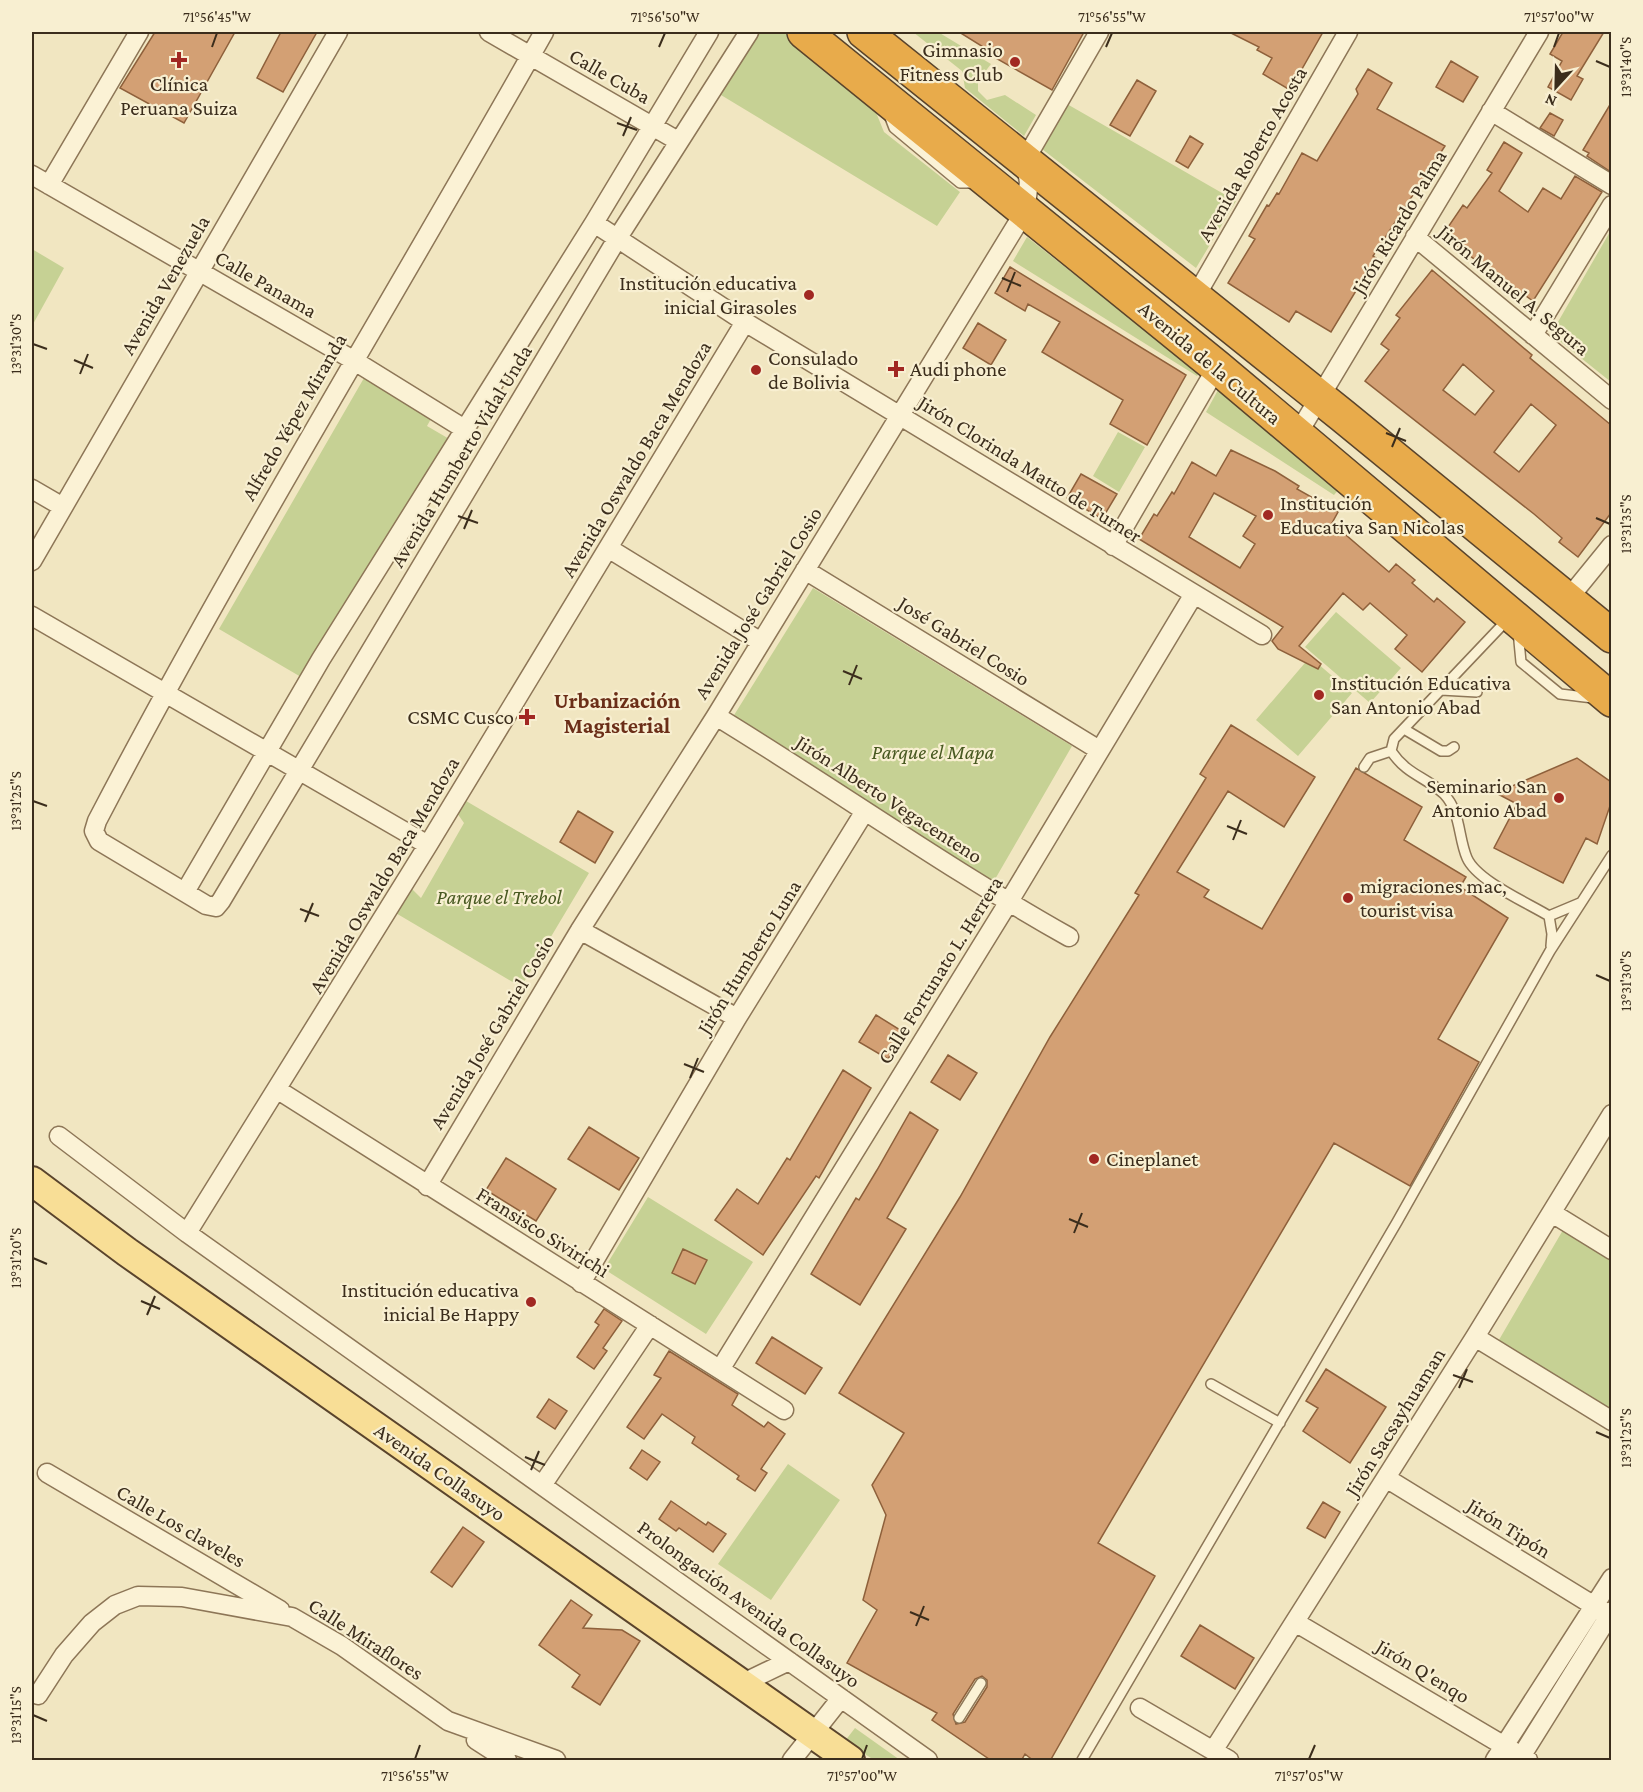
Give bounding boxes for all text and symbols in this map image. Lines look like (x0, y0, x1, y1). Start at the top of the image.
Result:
text: 71°56'45"W (183, 9, 251, 25)
text: 71°56'50"W (630, 9, 700, 25)
text: 71°56'55"W (1078, 9, 1146, 25)
text: 71°57'00"W (1524, 9, 1594, 25)
text: 13°31'40"S (1618, 37, 1634, 97)
place label: Gimnasio Fitness Club (900, 38, 1003, 86)
street label: Calle Cuba (565, 43, 655, 109)
marker: Clínica Peruana Suiza (170, 51, 188, 69)
marker: Gimnasio Fitness Club (1008, 55, 1022, 69)
north arrow (1526, 57, 1586, 117)
street label: Avenida Roberto Acosta (1192, 62, 1312, 246)
place label: Clínica Peruana Suiza (120, 72, 238, 120)
text: N (1542, 90, 1559, 110)
street label: Jirón Ricardo Palma (1345, 145, 1452, 300)
street label: Avenida Venezuela (115, 211, 215, 359)
street label: Jirón Manuel A. Segura (1432, 218, 1595, 361)
street label: Calle Panama (211, 245, 321, 323)
place label: Institución educativa inicial Girasoles (619, 271, 797, 319)
marker: Institución educativa inicial Girasoles (802, 288, 816, 302)
street label: Avenida de la Cultura (1134, 296, 1286, 430)
text: 13°31'30"S (8, 314, 24, 374)
street label: Alfredo Yépez Miranda (236, 329, 352, 505)
street label: Avenida Oswaldo Baca Mendoza (556, 336, 716, 582)
street label: Avenida Humberto Vidal Unda (385, 340, 537, 572)
place label: Consulado de Bolivia (768, 346, 858, 394)
place label: Audi phone (910, 357, 1007, 381)
marker: Audi phone (887, 360, 905, 378)
marker: Consulado de Bolivia (749, 363, 763, 377)
street label: Jirón Clorinda Matto de Turner (912, 389, 1147, 548)
place label: Institución Educativa San Nicolas (1280, 491, 1464, 539)
text: 13°31'35"S (1618, 494, 1634, 554)
street label: Avenida José Gabriel Cosio (689, 502, 827, 704)
marker: Institución Educativa San Nicolas (1261, 508, 1275, 522)
street label: José Gabriel Cosio (892, 590, 1034, 691)
place label: Institución Educativa San Antonio Abad (1331, 671, 1511, 719)
district label: Urbanización Magisterial (554, 688, 681, 738)
marker: Institución Educativa San Antonio Abad (1312, 688, 1326, 702)
place label: CSMC Cusco (407, 705, 514, 729)
marker: CSMC Cusco (518, 708, 536, 726)
street label: Jirón Alberto Vegacenteno (790, 729, 987, 868)
park label: Parque el Mapa (872, 740, 995, 764)
street label: Avenida Oswaldo Baca Mendoza (304, 752, 464, 998)
text: 13°31'25"S (8, 771, 24, 831)
place label: Seminario San Antonio Abad (1426, 774, 1547, 822)
marker: Seminario San Antonio Abad (1552, 791, 1566, 805)
street label: Calle Fortunato L. Herrera (872, 871, 1008, 1068)
place label: migraciones mac, tourist visa (1360, 874, 1507, 922)
street label: Jirón Humberto Luna (691, 875, 806, 1040)
park label: Parque el Trebol (436, 885, 563, 909)
marker: migraciones mac, tourist visa (1341, 891, 1355, 905)
street label: Avenida José Gabriel Cosio (425, 931, 559, 1133)
text: 13°31'30"S (1618, 951, 1634, 1011)
place label: Cineplanet (1106, 1147, 1199, 1171)
marker: Cineplanet (1087, 1152, 1101, 1166)
street label: Fransisco Sivirichi (472, 1182, 614, 1283)
text: 13°31'20"S (8, 1228, 24, 1288)
place label: Institución educativa inicial Be Happy (341, 1278, 519, 1326)
marker: Institución educativa inicial Be Happy (524, 1295, 538, 1309)
street label: Jirón Sacsayhuaman (1339, 1343, 1450, 1502)
text: 13°31'25"S (1618, 1408, 1634, 1468)
street label: Avenida Collasuyo (370, 1418, 510, 1526)
street label: Calle Los claveles (112, 1479, 250, 1573)
street label: Jirón Tipón (1461, 1492, 1555, 1563)
street label: Prolongación Avenida Collasuyo (633, 1515, 865, 1693)
street label: Calle Miraflores (304, 1593, 428, 1685)
street label: Jirón Q'enqo (1370, 1633, 1474, 1708)
text: 13°31'15"S (8, 1686, 24, 1744)
text: 71°56'55"W (381, 1768, 449, 1784)
text: 71°57'00"W (827, 1768, 897, 1784)
text: 71°57'05"W (1275, 1768, 1344, 1784)

